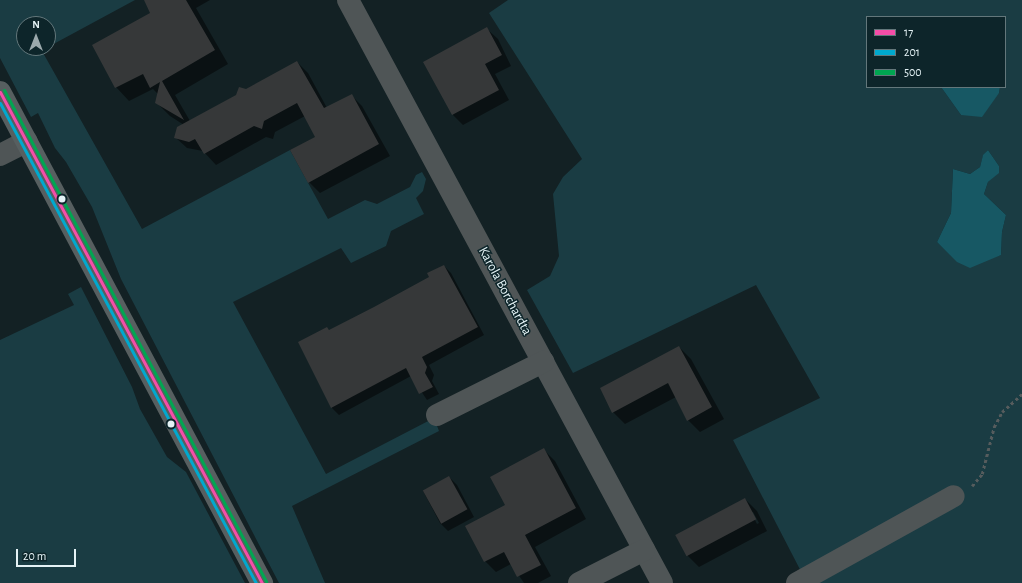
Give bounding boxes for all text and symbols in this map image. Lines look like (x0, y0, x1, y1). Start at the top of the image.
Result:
north arrow (16, 16, 56, 56)
legend (866, 16, 1006, 88)
text: N (32, 19, 40, 30)
text: 17 (904, 26, 913, 38)
text: 201 (904, 46, 920, 58)
text: 500 (904, 66, 922, 78)
unlabelled marker (57, 194, 67, 204)
street label: Karola Borchardta (475, 244, 535, 338)
unlabelled marker (166, 419, 176, 429)
scale bar (18, 541, 78, 567)
text: 20 m (23, 550, 46, 562)

